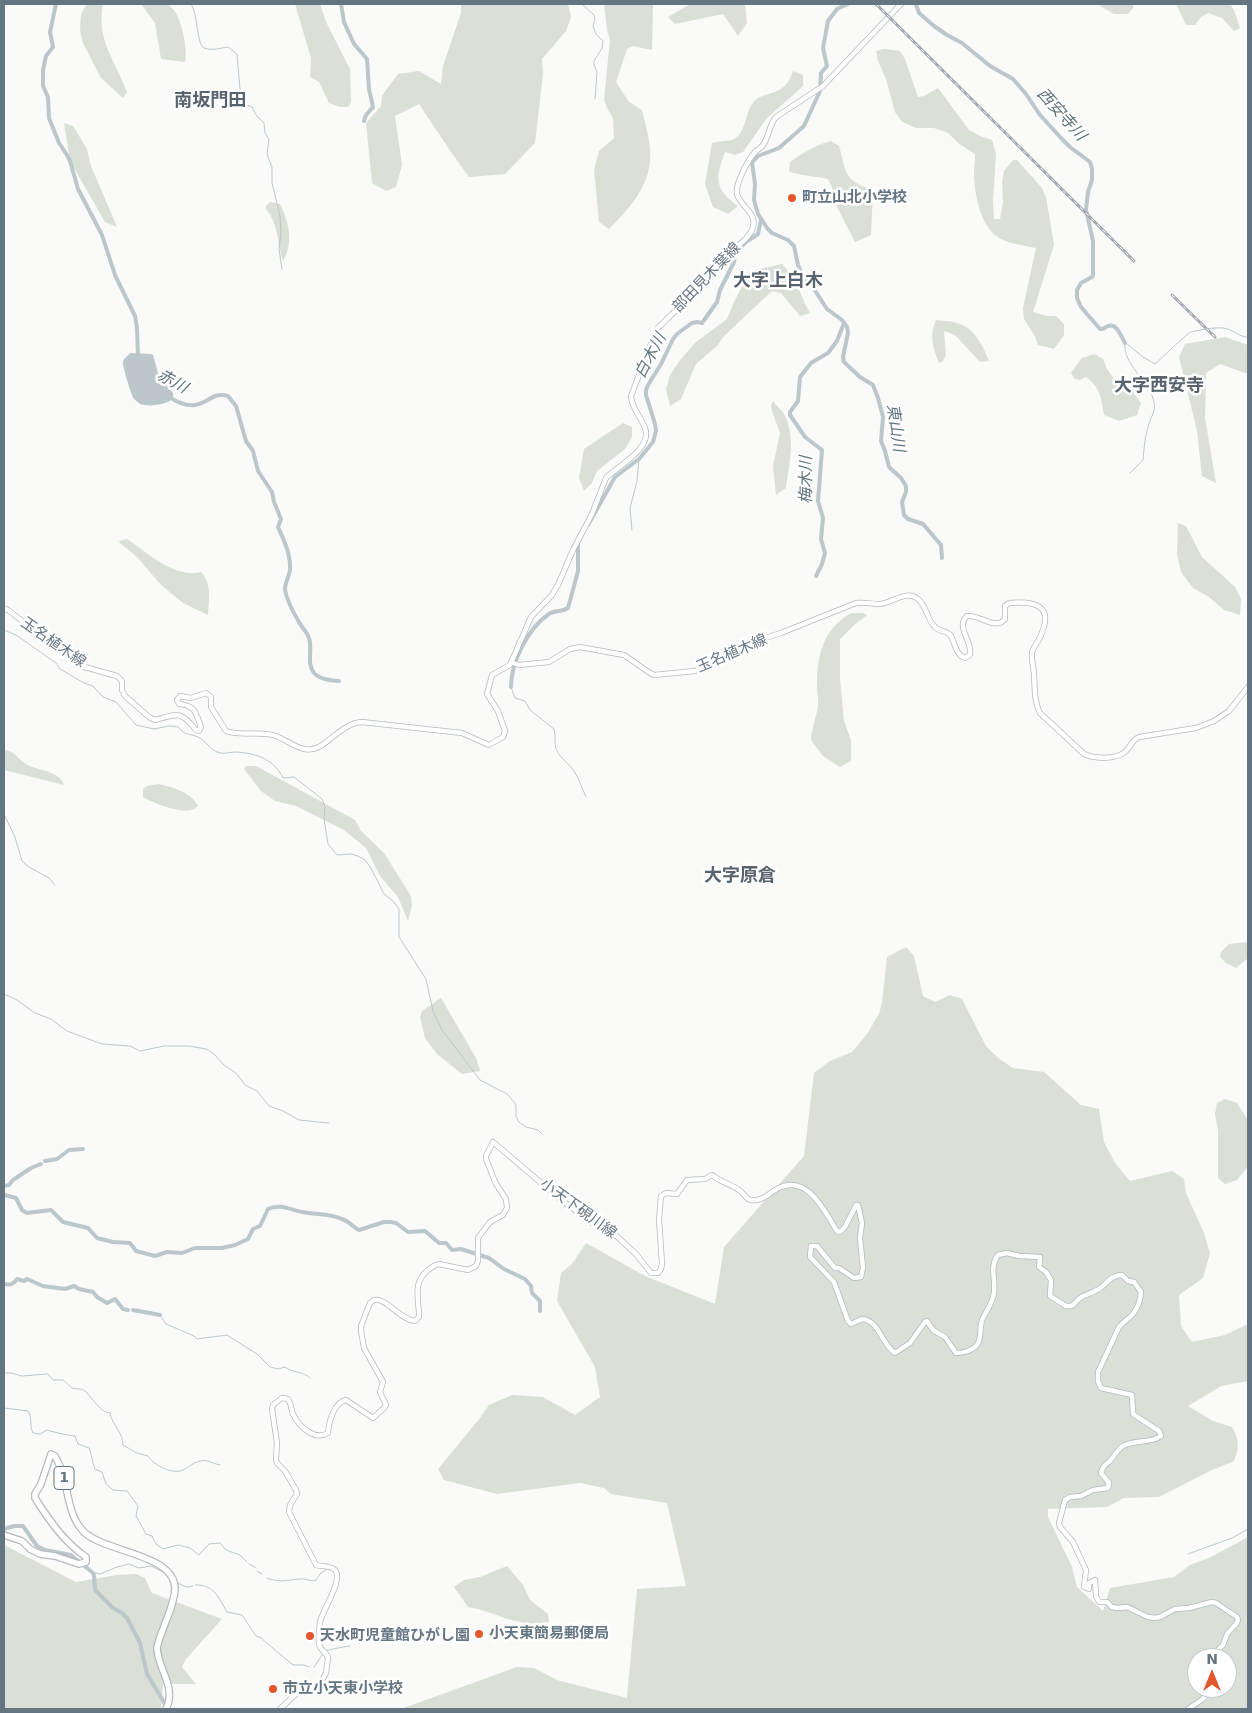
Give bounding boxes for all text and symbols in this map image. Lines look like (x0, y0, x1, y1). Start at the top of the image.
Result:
water label: 西安寺川 (1032, 85, 1090, 145)
district label: 南坂門田 (174, 90, 246, 112)
place label: 町立山北小学校 (802, 189, 907, 207)
marker: 町立山北小学校 (786, 192, 798, 204)
street label: 部田見木葉線 (669, 239, 745, 317)
district label: 大字上白木 (733, 270, 823, 292)
water label: 白木川 (631, 330, 671, 382)
water label: 赤川 (153, 366, 191, 398)
district label: 大字西安寺 (1114, 375, 1204, 397)
water label: 東山川 (882, 403, 908, 453)
water label: 梅木川 (797, 456, 817, 504)
street label: 玉名植木線 (17, 614, 89, 672)
street label: 玉名植木線 (694, 631, 770, 677)
district label: 大字原倉 (704, 865, 776, 887)
street label: 小天下硯川線 (536, 1175, 620, 1243)
road number: 1 (54, 1466, 74, 1490)
place label: 小天東簡易郵便局 (489, 1625, 609, 1643)
place label: 天水町児童館ひがし園 (320, 1627, 470, 1645)
marker: 小天東簡易郵便局 (473, 1628, 485, 1640)
marker: 天水町児童館ひがし園 (304, 1630, 316, 1642)
north arrow (1187, 1648, 1237, 1698)
text: N (1206, 1651, 1218, 1667)
place label: 市立小天東小学校 (283, 1680, 403, 1698)
marker: 市立小天東小学校 (267, 1683, 279, 1695)

